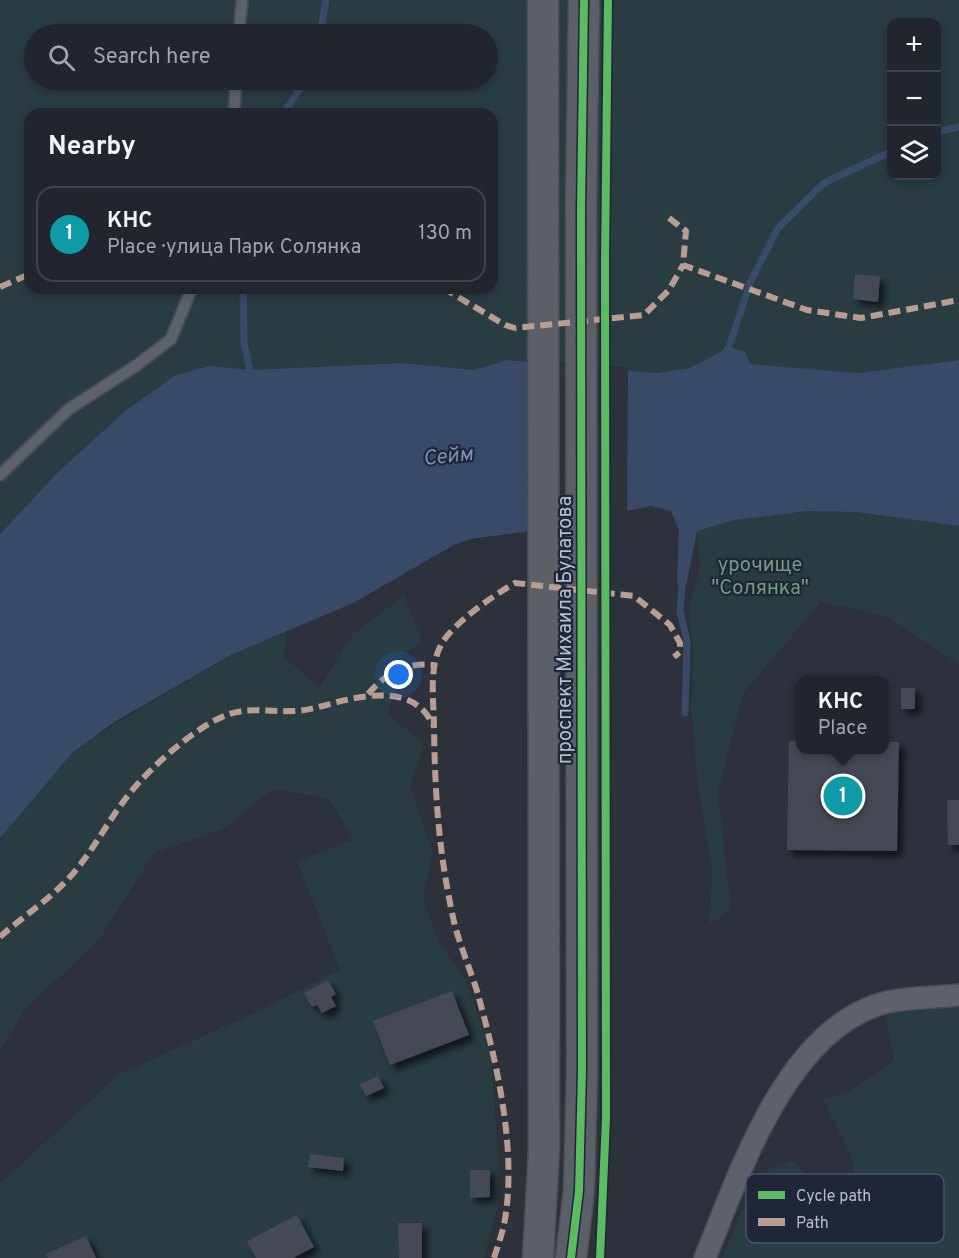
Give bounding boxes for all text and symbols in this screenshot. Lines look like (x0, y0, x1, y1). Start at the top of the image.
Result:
map controls (887, 18, 941, 180)
button: + (887, 18, 941, 72)
search box (24, 24, 498, 90)
icon: search (45, 41, 78, 74)
text: Search here (93, 44, 211, 71)
button: − (887, 72, 941, 126)
button: layers (887, 126, 941, 180)
text: Nearby (48, 131, 136, 164)
text: КНС (107, 208, 152, 235)
text: 1 (66, 221, 74, 247)
text: 130 m (418, 221, 472, 247)
text: Place · улица Парк Солянка (107, 235, 361, 261)
water label: Сейм (422, 441, 475, 473)
street label: проспект Михаила Булатова (553, 496, 579, 764)
park label: урочище "Солянка" (711, 553, 809, 602)
your location (384, 660, 413, 689)
popup (796, 676, 889, 754)
text: КНС (818, 689, 863, 716)
text: Place (818, 716, 867, 742)
pin: 1 (824, 774, 862, 818)
legend (746, 1174, 944, 1243)
text: Cycle path (796, 1187, 871, 1207)
text: Path (796, 1214, 829, 1234)

